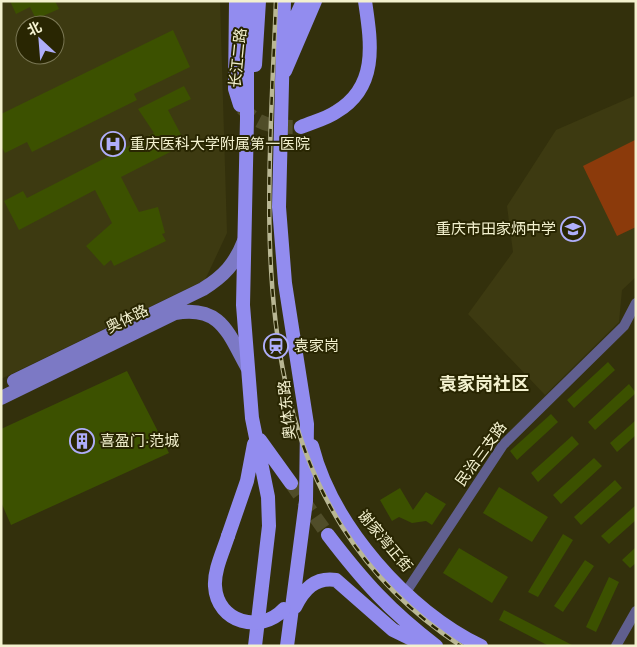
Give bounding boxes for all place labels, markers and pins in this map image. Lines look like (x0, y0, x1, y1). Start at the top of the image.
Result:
hospital icon: 重庆医科大学附属第一医院 (100, 131, 126, 157)
place label: 重庆医科大学附属第一医院 (130, 133, 310, 155)
school or university icon: 重庆市田家炳中学 (560, 216, 586, 242)
place label: 重庆市田家炳中学 (436, 218, 556, 240)
station icon: 袁家岗 (263, 333, 289, 359)
place label: 袁家岗 (294, 335, 339, 357)
building icon: 喜盈门·范城 (69, 428, 95, 454)
place label: 喜盈门·范城 (100, 430, 180, 452)

